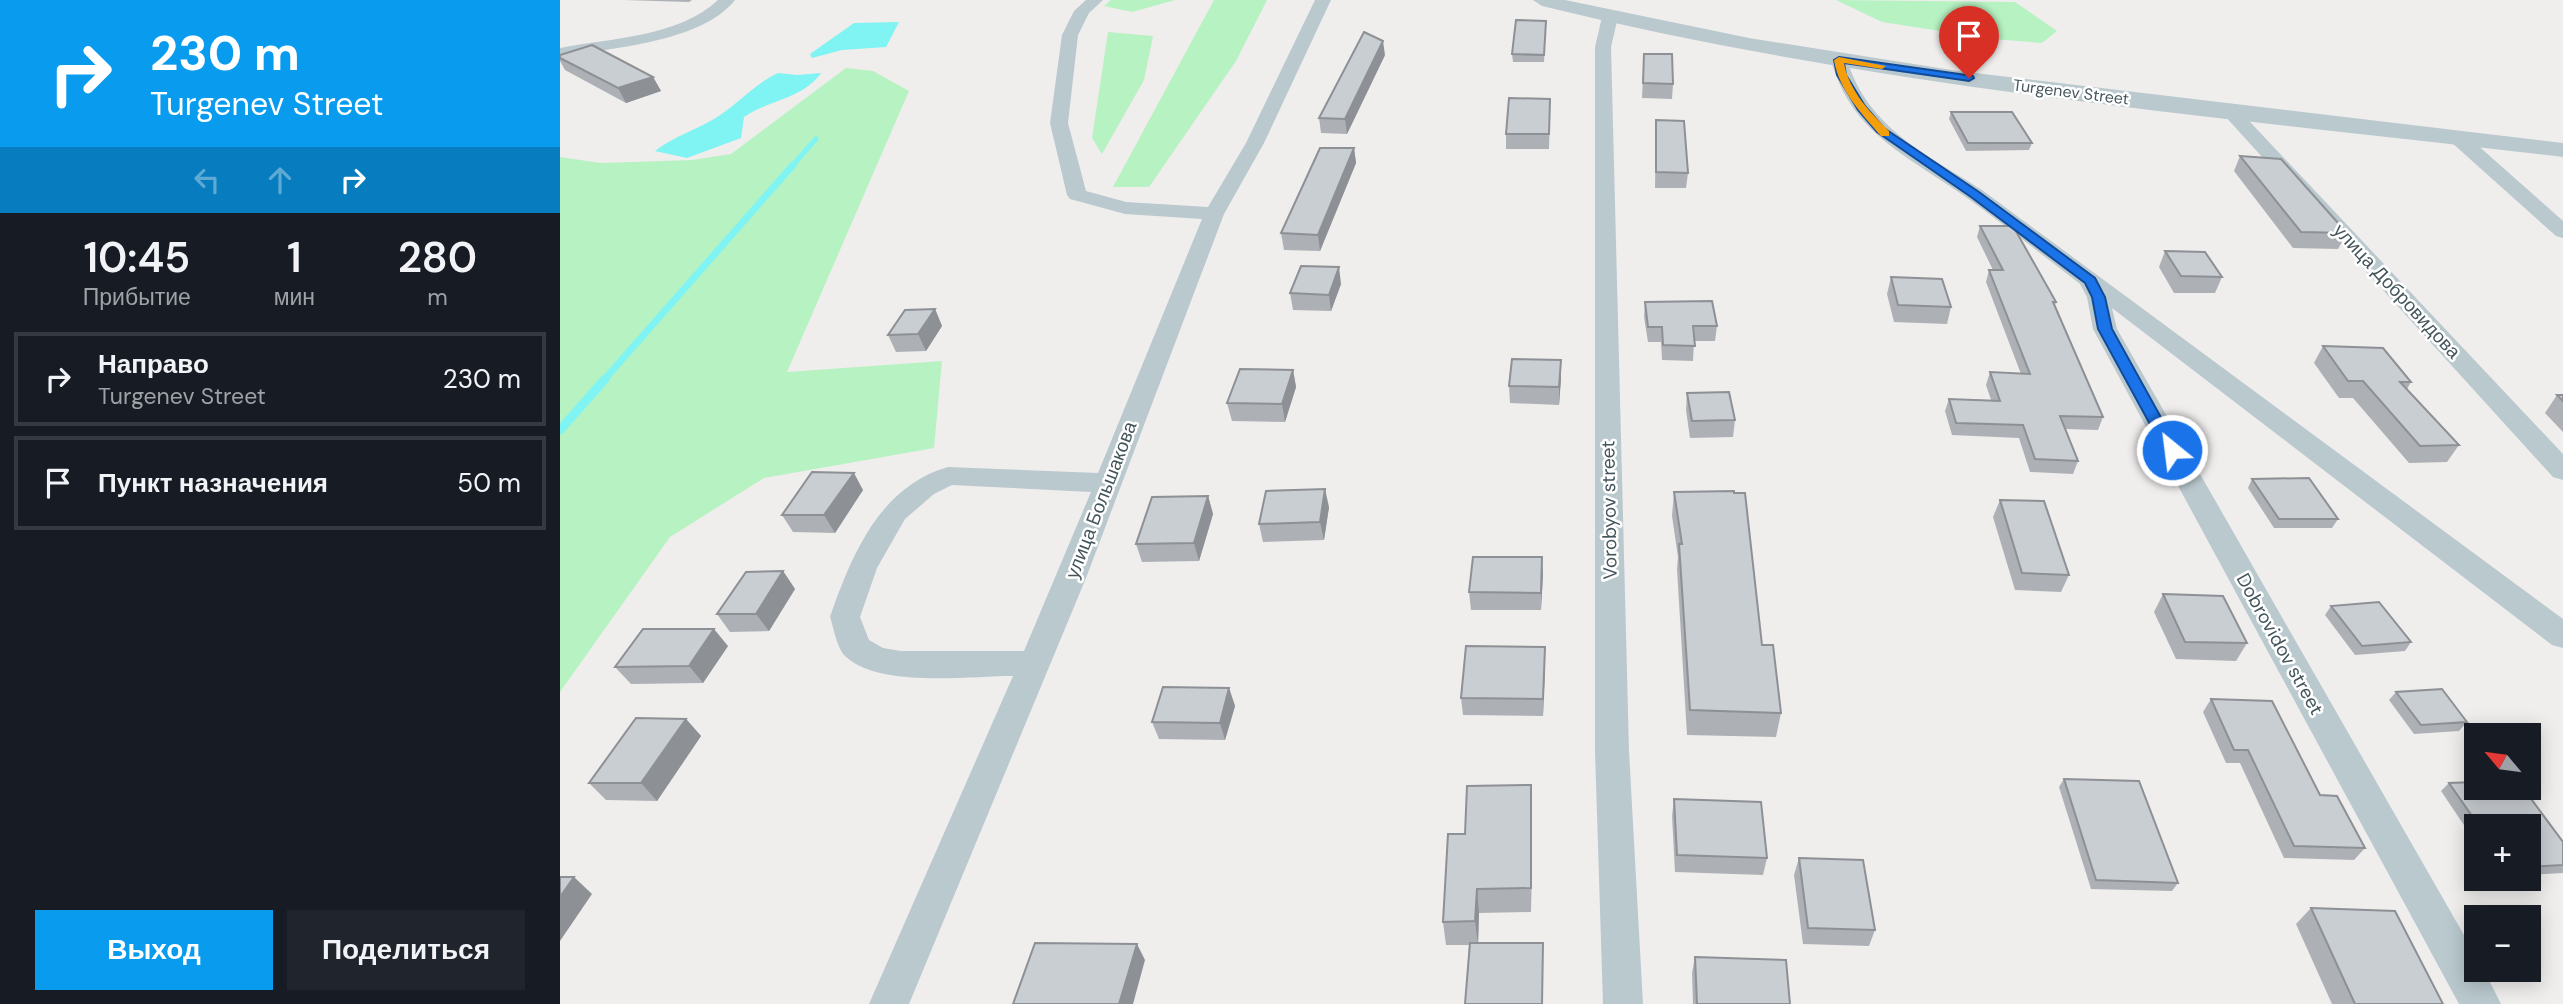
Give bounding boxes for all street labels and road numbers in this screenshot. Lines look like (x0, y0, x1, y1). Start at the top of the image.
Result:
street label: Turgenev Street (2012, 74, 2130, 110)
street label: улица Добровидова (2328, 218, 2466, 364)
street label: улица Большакова (1060, 418, 1143, 582)
street label: Vorobyov street (1595, 440, 1623, 580)
street label: Dobrovidov street (2231, 569, 2329, 719)

